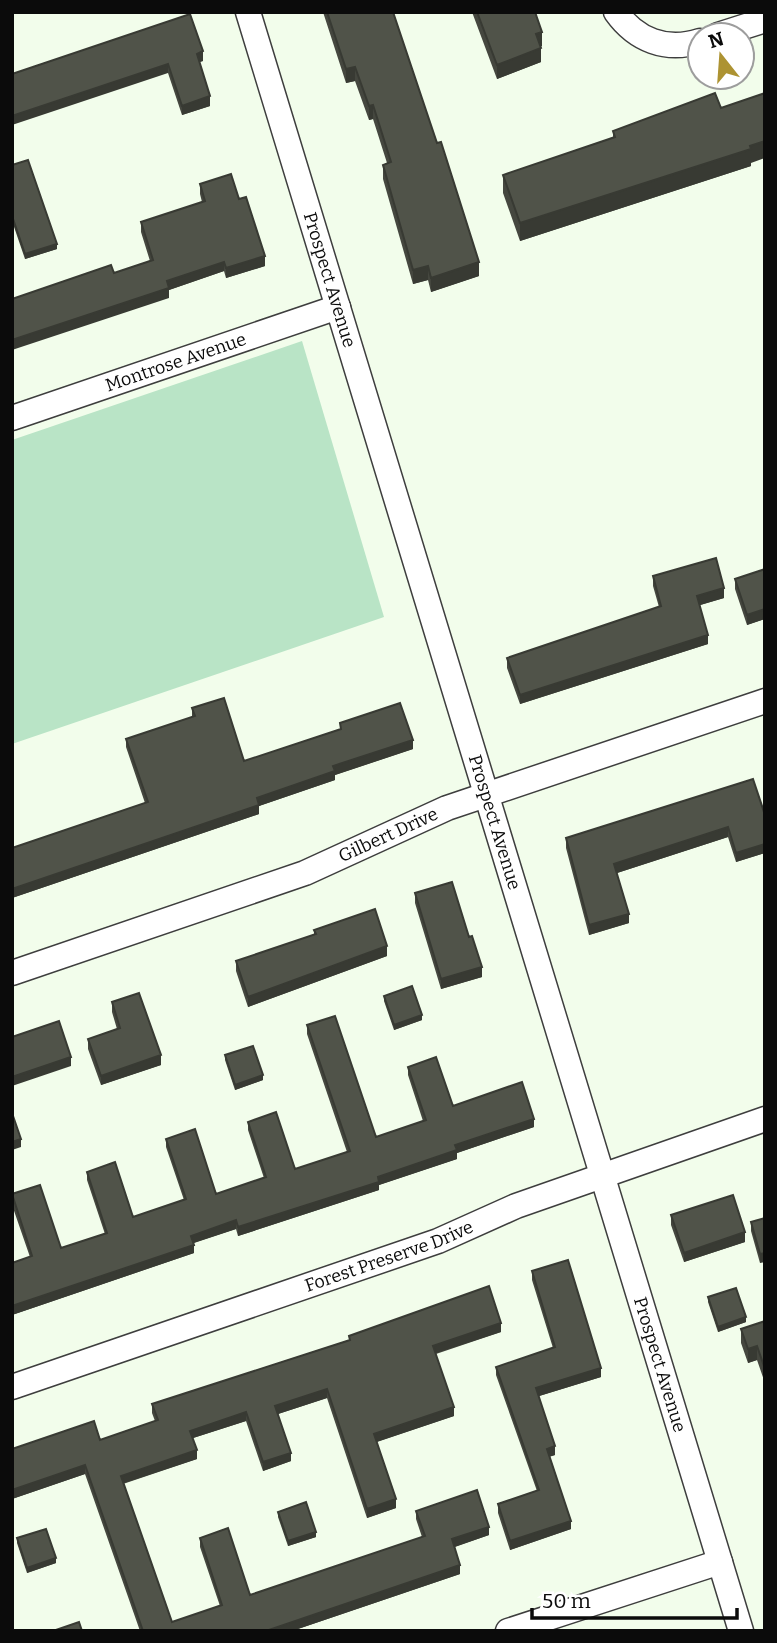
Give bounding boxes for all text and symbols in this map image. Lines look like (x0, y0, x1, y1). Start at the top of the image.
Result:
north arrow (686, 21, 756, 91)
text: N (706, 27, 727, 53)
street label: Prospect Avenue (299, 210, 361, 350)
street label: Montrose Avenue (102, 328, 249, 396)
street label: Prospect Avenue (464, 752, 526, 893)
street label: Gilbert Drive (335, 803, 441, 867)
street label: Forest Preserve Drive (302, 1216, 477, 1297)
street label: Prospect Avenue (629, 1294, 691, 1435)
scale bar (532, 1576, 737, 1620)
text: 50 m (542, 1588, 591, 1614)

